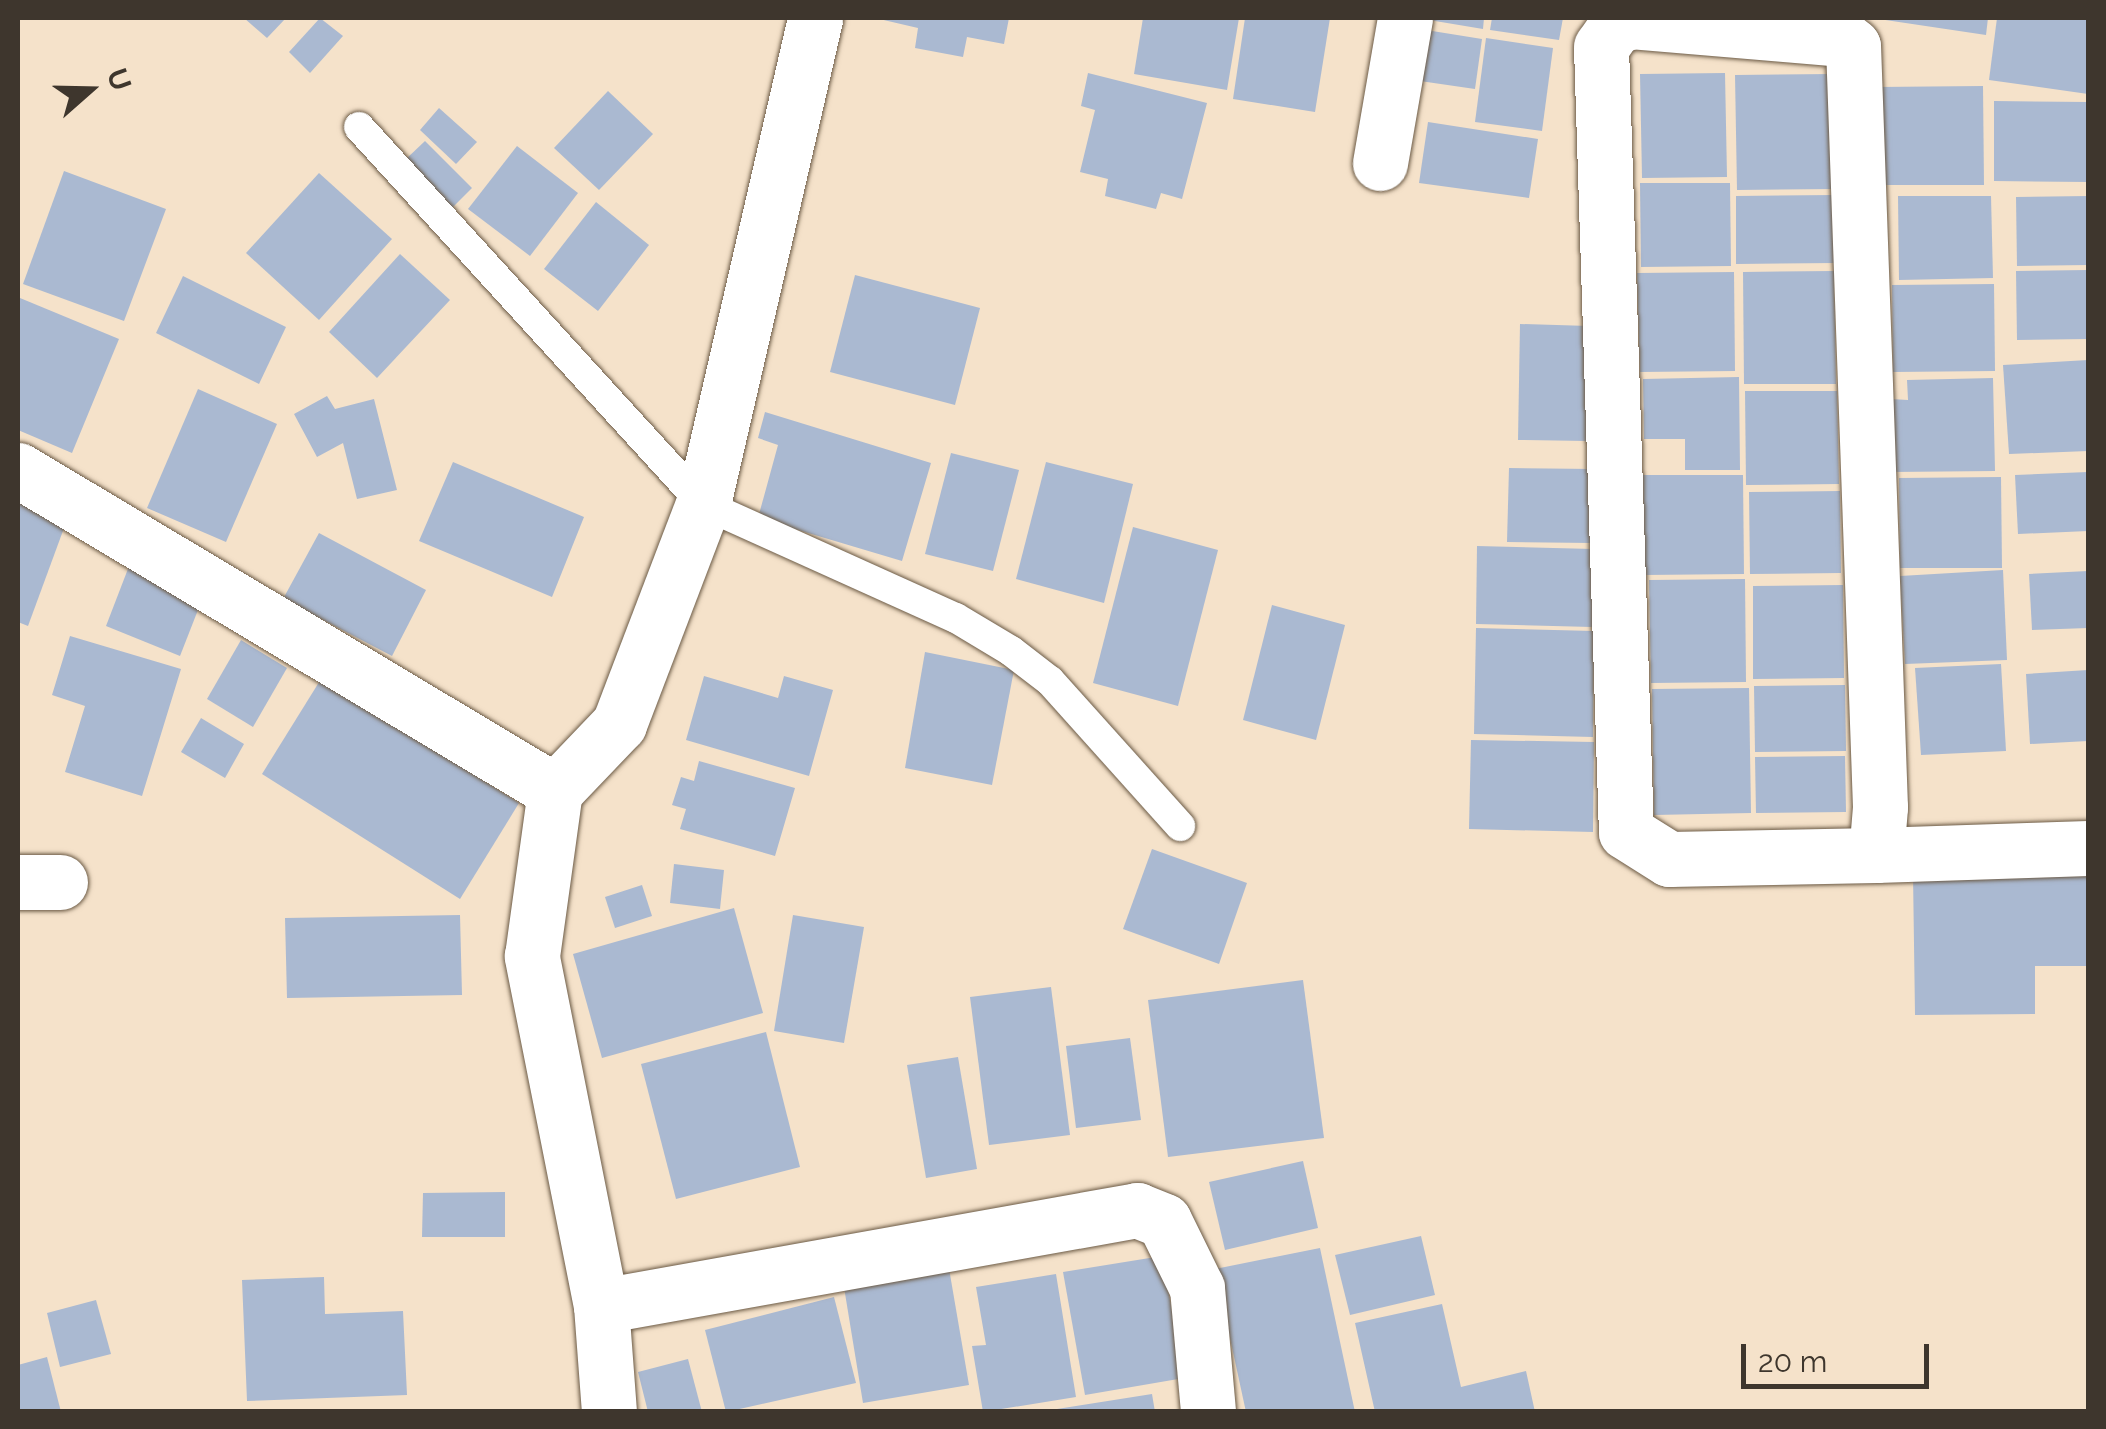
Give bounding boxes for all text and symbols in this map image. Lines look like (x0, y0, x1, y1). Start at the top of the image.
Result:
north arrow (40, 40, 140, 140)
text: U (100, 64, 138, 95)
scale bar (1746, 1324, 1934, 1386)
text: 20 m (1758, 1344, 1827, 1379)

